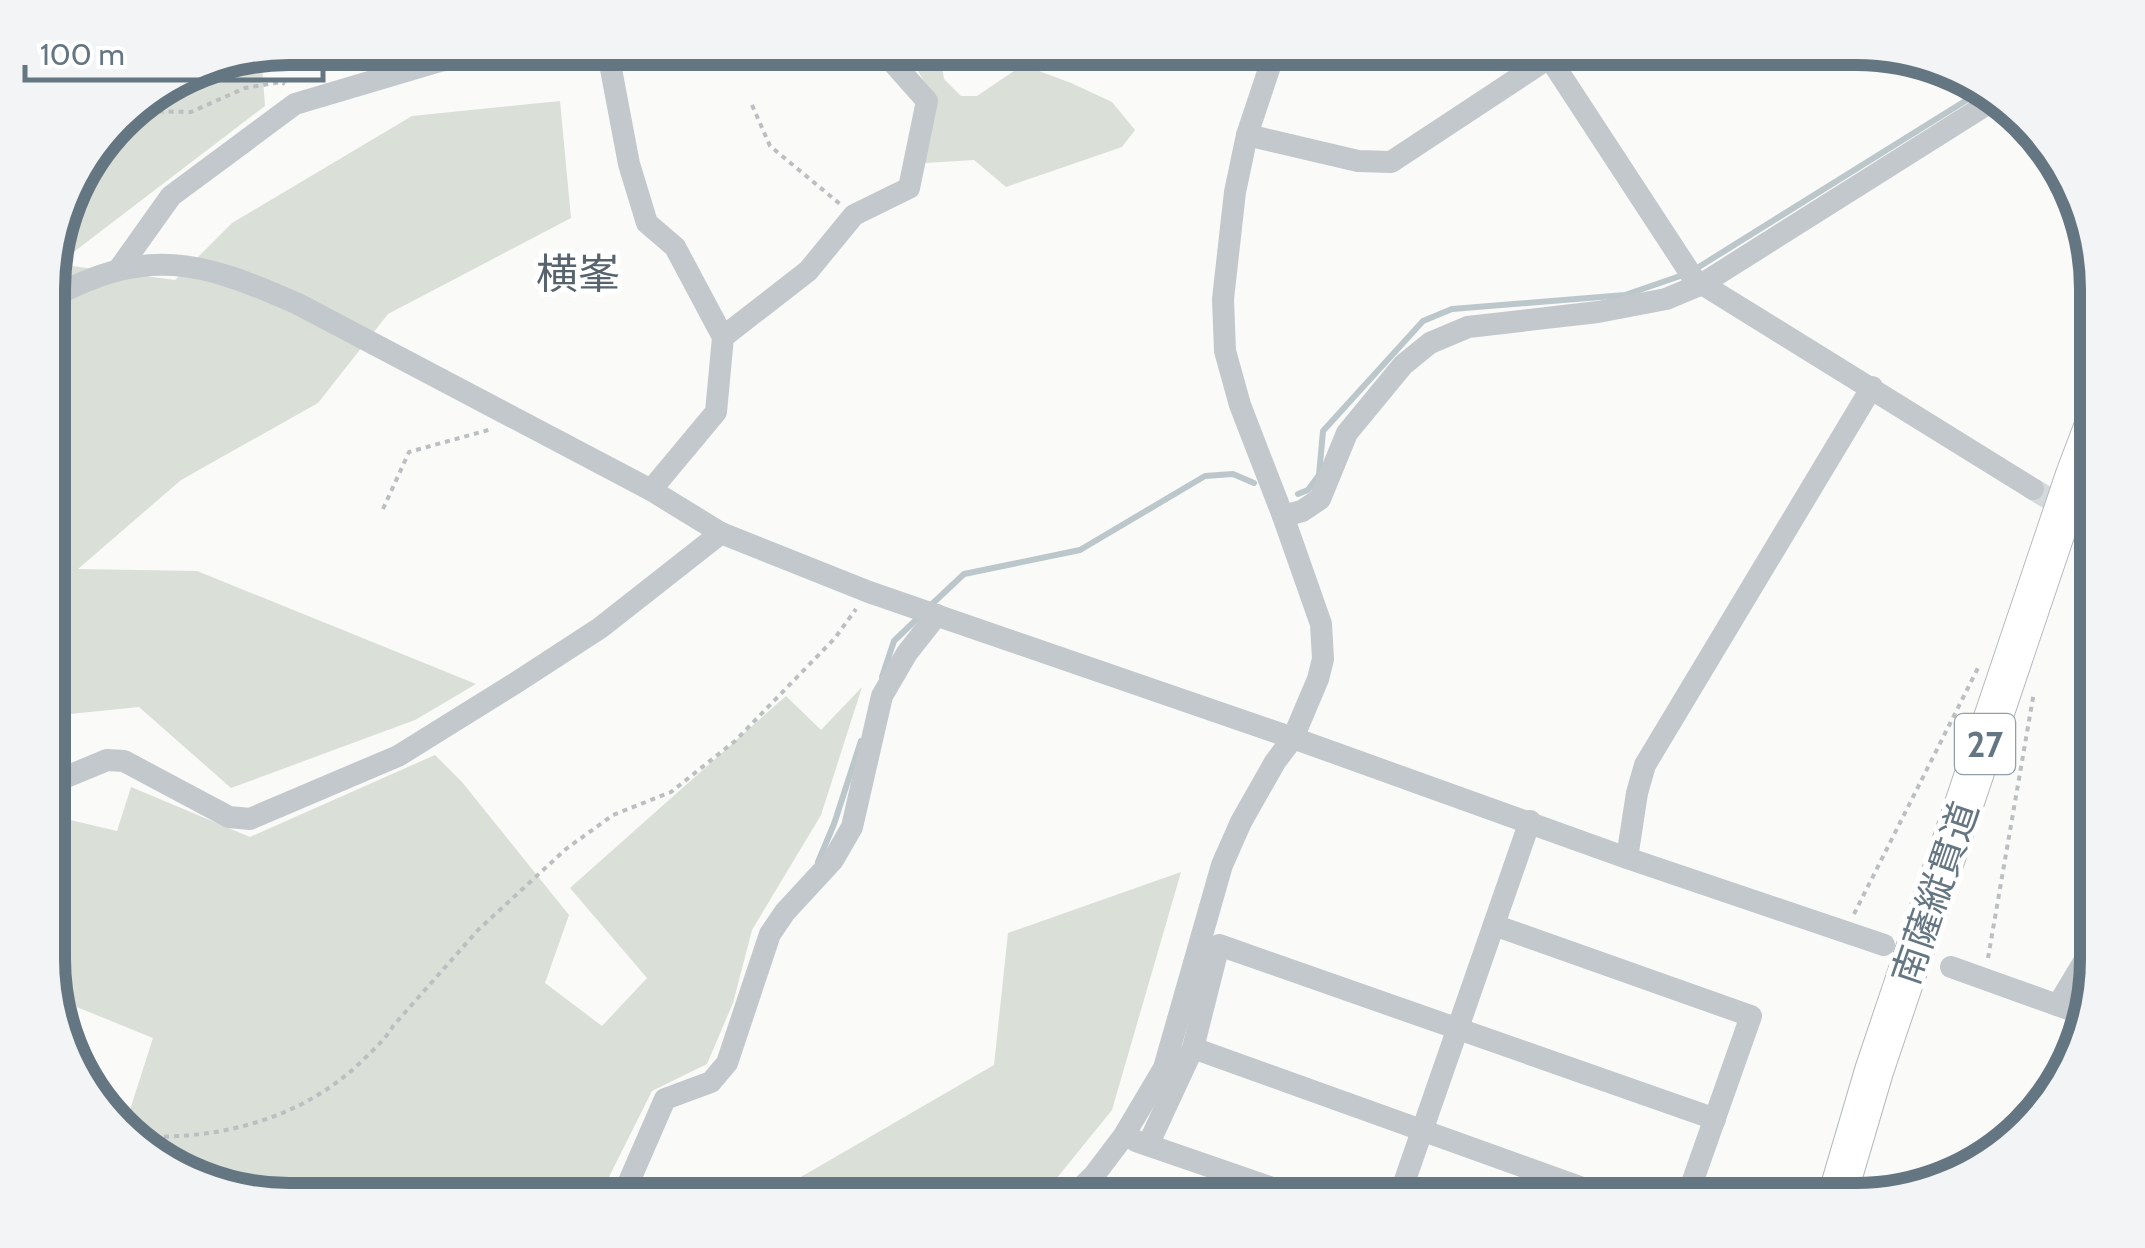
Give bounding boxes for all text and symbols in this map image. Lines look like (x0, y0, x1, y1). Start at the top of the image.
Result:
scale bar (25, 20, 322, 82)
text: 100 m (40, 36, 125, 73)
district label: 横峯 (536, 248, 620, 300)
road number: 27 (1955, 714, 2015, 774)
street label: 南薩縦貫道 (1882, 796, 1988, 990)

